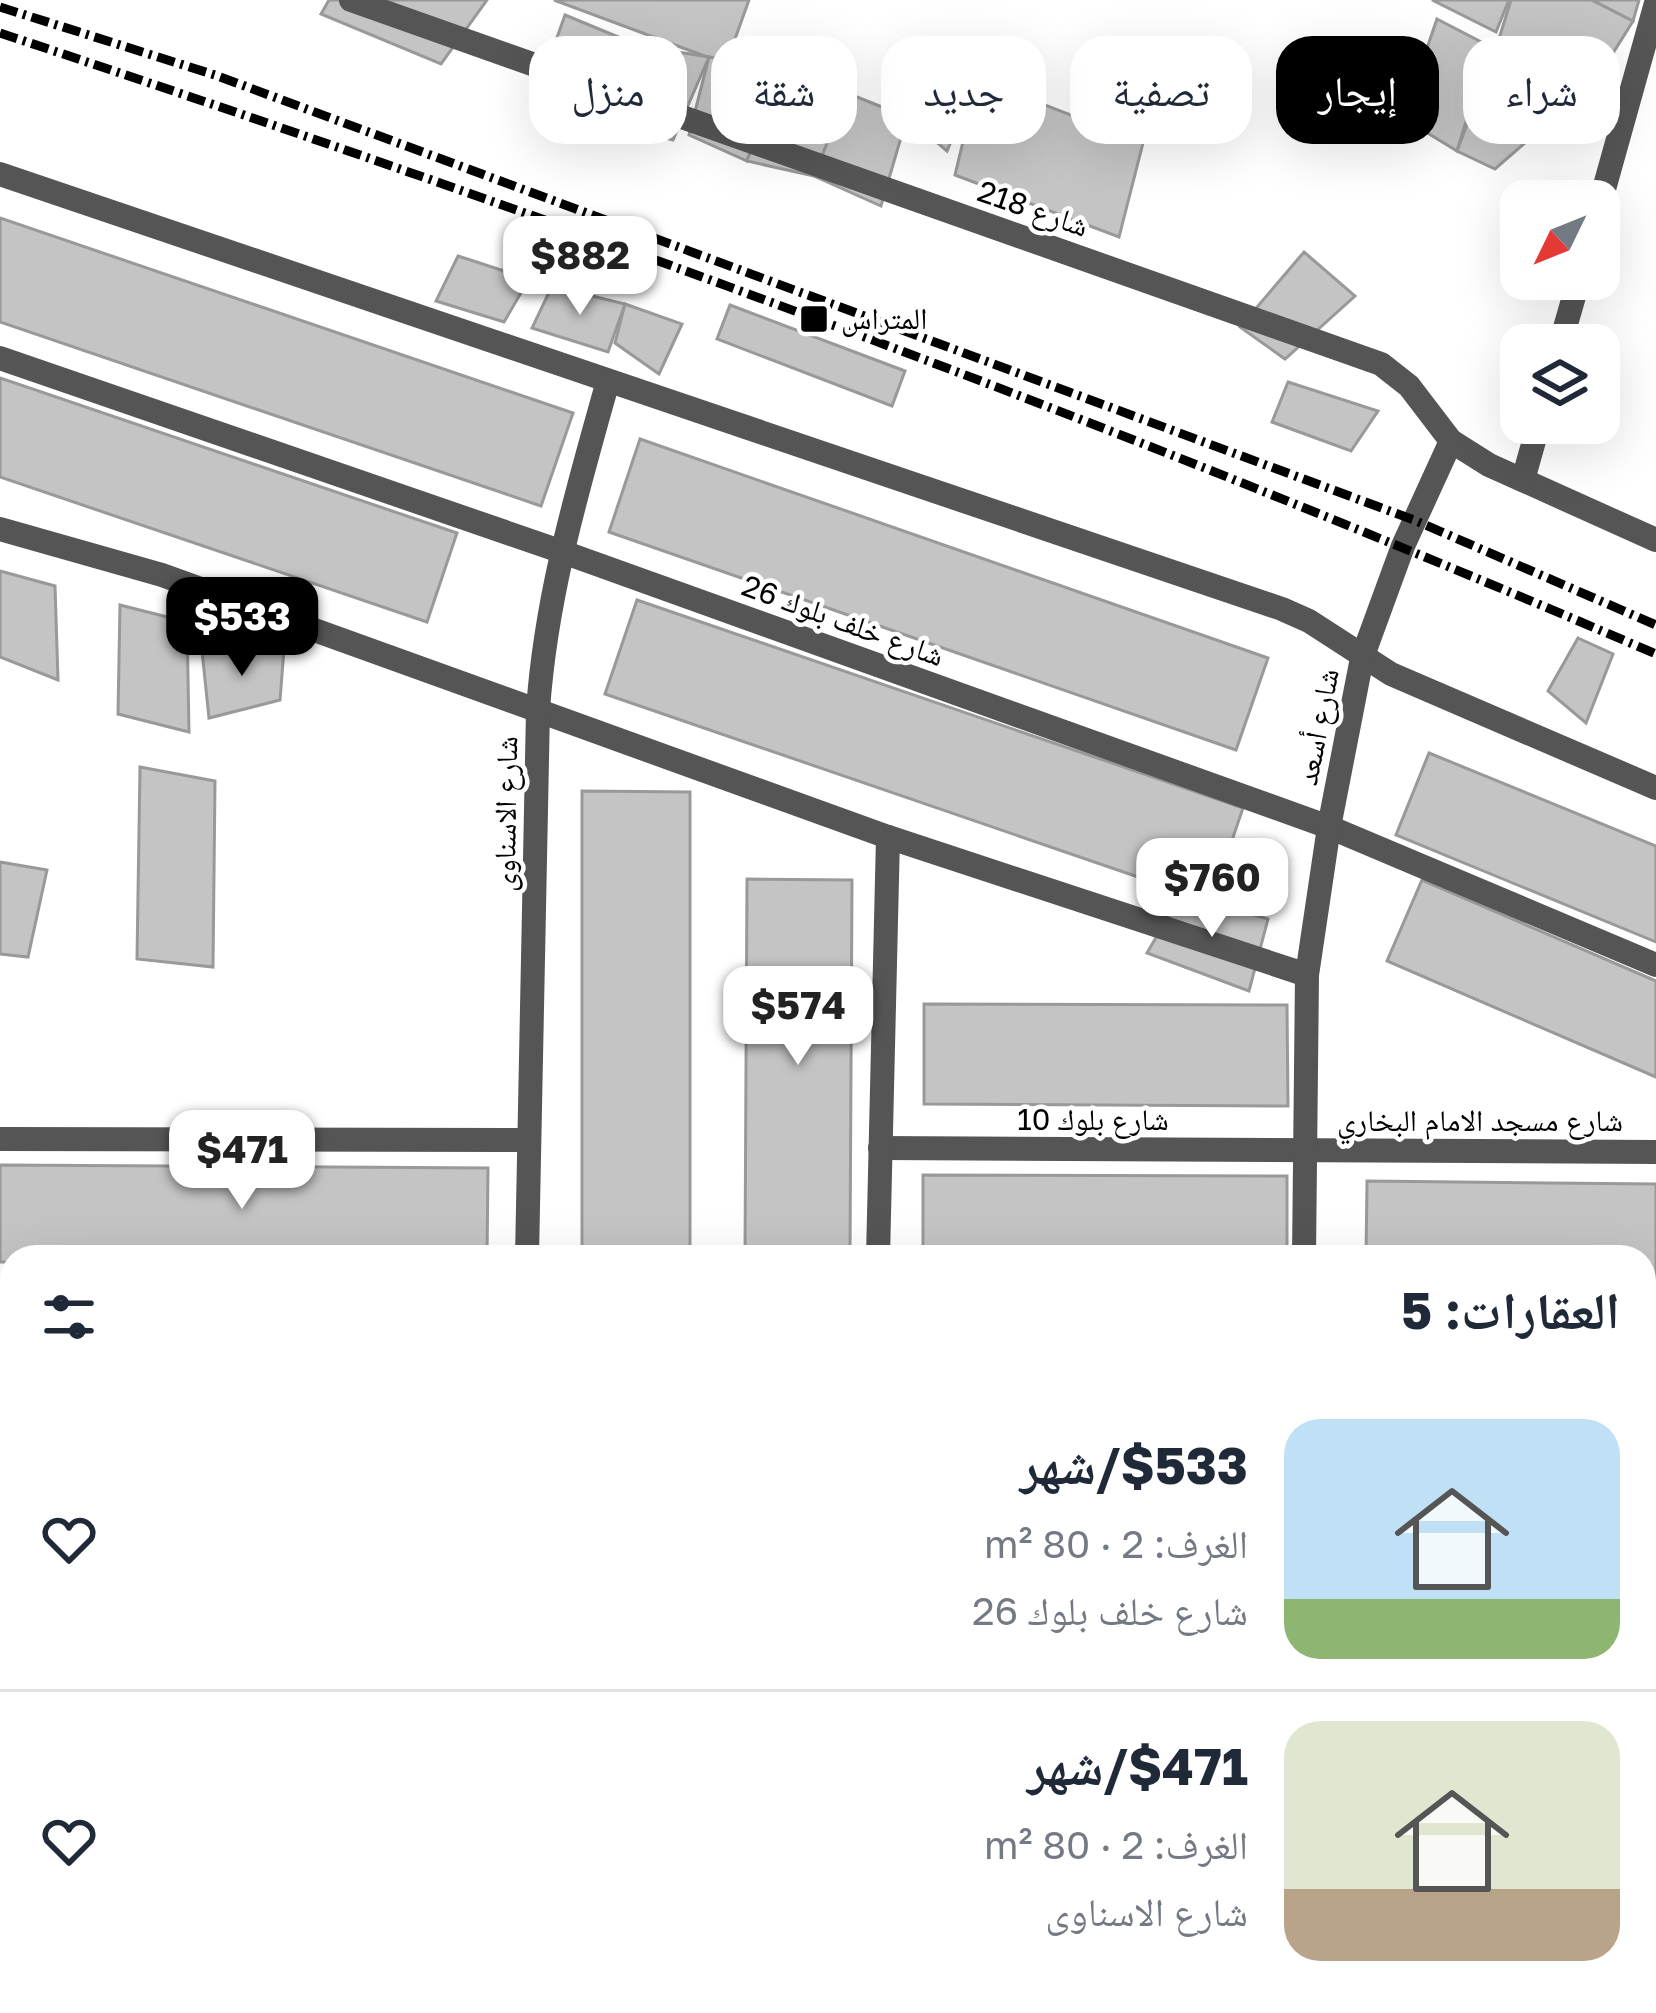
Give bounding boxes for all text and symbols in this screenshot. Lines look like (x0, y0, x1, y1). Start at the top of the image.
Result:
chip: منزل (529, 36, 687, 144)
chip: شقة (711, 36, 857, 144)
chip: جديد (881, 36, 1046, 144)
chip: تصفية (1070, 36, 1252, 144)
chip: إيجار (1276, 36, 1439, 144)
chip: شراء (1463, 36, 1620, 144)
street label: شارع 218 (973, 172, 1093, 246)
north arrow (1500, 180, 1620, 300)
map controls (1500, 180, 1620, 444)
pin: $882 (509, 216, 651, 318)
text: $882 (530, 231, 630, 278)
place label: المتراس (841, 300, 927, 337)
marker: المتراس (798, 303, 830, 335)
button: layers (1500, 324, 1620, 444)
street label: شارع خلف بلوك 26 (737, 567, 949, 675)
pin: $533 (171, 577, 313, 679)
text: $533 (193, 592, 291, 639)
street label: شارع أسعد (1288, 665, 1348, 789)
street label: شارع الاسناوى (486, 736, 526, 892)
pin: $760 (1141, 838, 1283, 940)
text: $760 (1163, 853, 1261, 900)
pin: $574 (727, 966, 869, 1068)
text: $574 (750, 981, 846, 1028)
street label: شارع بلوك 10 (1017, 1101, 1169, 1139)
street label: شارع مسجد الامام البخاري (1337, 1102, 1623, 1145)
pin: $471 (171, 1110, 313, 1212)
text: $471 (196, 1125, 288, 1172)
text: العقارات: 5 (1401, 1279, 1620, 1340)
icon: filters (36, 1284, 102, 1350)
text: $533/شهر (1020, 1434, 1248, 1495)
icon: home (1380, 1467, 1524, 1611)
icon: heart (36, 1506, 102, 1572)
text: الغرف: 2 · 80 m² (984, 1520, 1248, 1567)
text: شارع خلف بلوك 26 (972, 1587, 1248, 1634)
text: $471/شهر (1027, 1735, 1248, 1796)
icon: home (1380, 1769, 1524, 1913)
icon: heart (36, 1808, 102, 1874)
text: الغرف: 2 · 80 m² (984, 1821, 1248, 1868)
text: شارع الاسناوى (1045, 1888, 1248, 1935)

